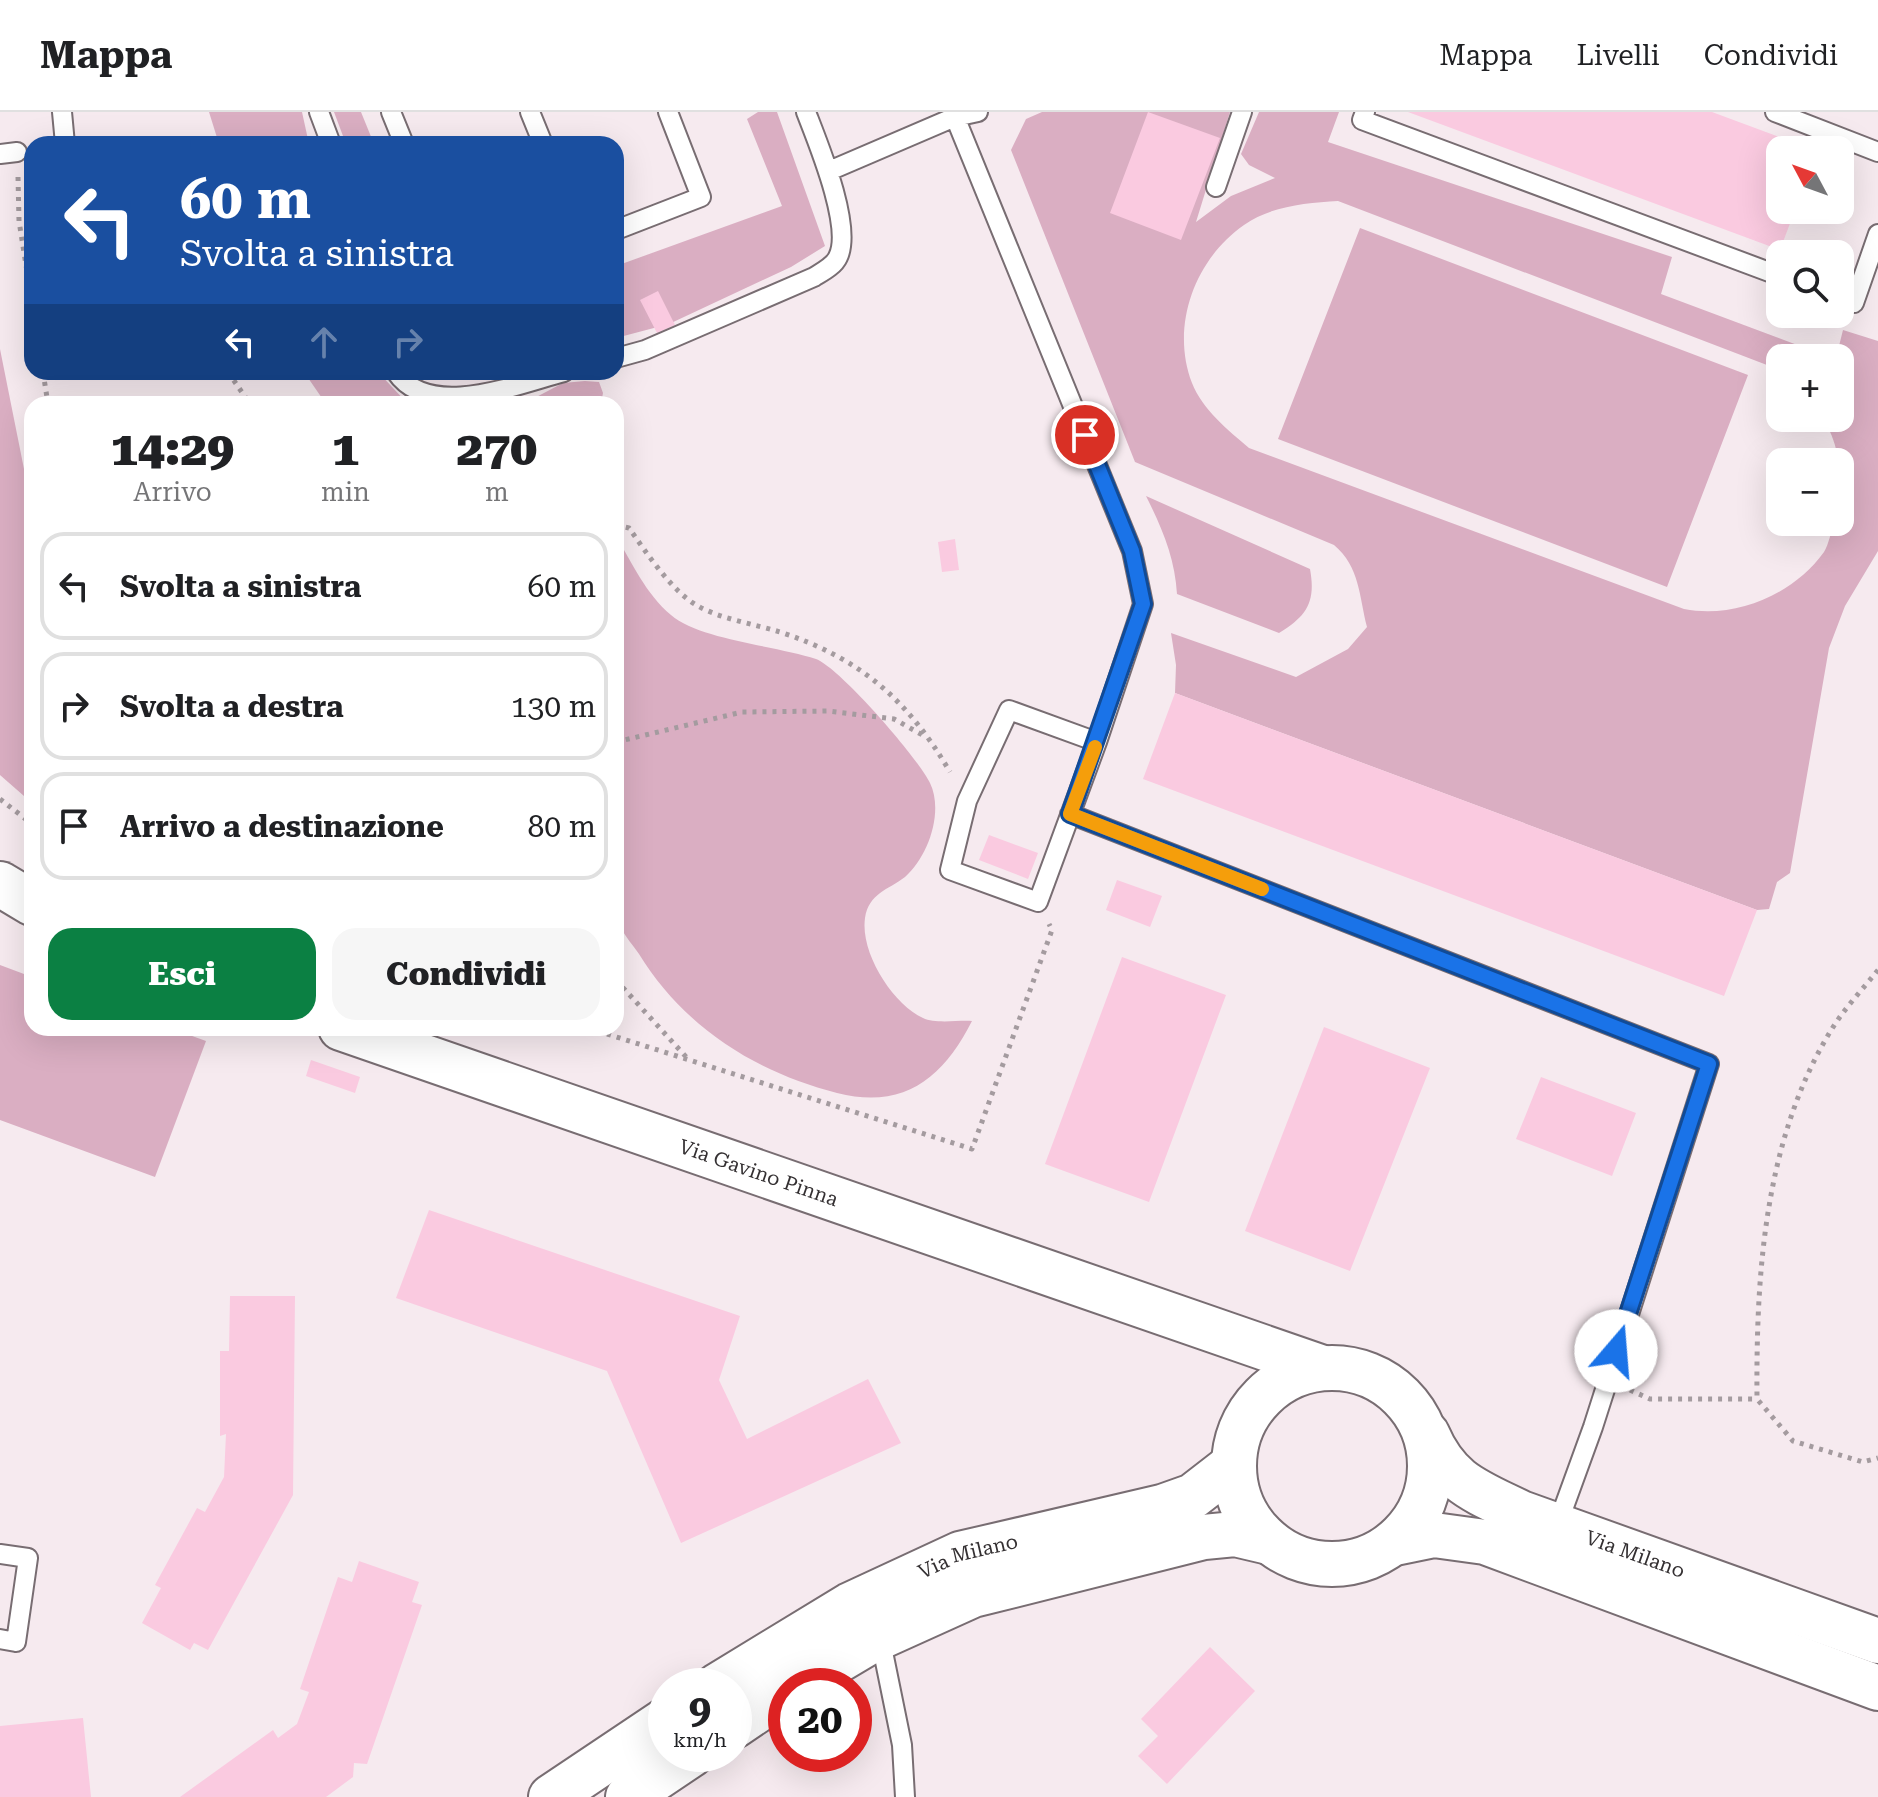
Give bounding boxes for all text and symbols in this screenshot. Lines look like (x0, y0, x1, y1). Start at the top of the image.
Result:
text: Mappa (40, 33, 172, 77)
text: Mappa (1439, 39, 1532, 72)
text: Livelli (1576, 39, 1660, 72)
text: Condividi (1704, 39, 1838, 72)
north arrow (1766, 136, 1854, 224)
map controls (1766, 136, 1854, 536)
text: 60 m (180, 166, 311, 232)
icon: left (48, 168, 152, 272)
text: Svolta a sinistra (180, 233, 454, 275)
button: search (1766, 240, 1854, 328)
icon: left (218, 320, 262, 364)
icon: ahead (302, 320, 346, 364)
icon: right (386, 320, 430, 364)
button: + (1766, 344, 1854, 432)
pin (1051, 401, 1119, 469)
icon: arrive (1063, 413, 1107, 457)
text: 14:29 (111, 421, 234, 477)
text: 1 (332, 421, 359, 477)
text: 270 (457, 421, 537, 477)
button: − (1766, 448, 1854, 536)
text: Arrivo (133, 477, 212, 507)
text: min (321, 477, 370, 507)
text: m (485, 477, 509, 507)
icon: left (52, 564, 96, 608)
text: Svolta a sinistra (120, 569, 361, 604)
text: 60 m (527, 569, 596, 604)
icon: right (52, 684, 96, 728)
text: Svolta a destra (120, 689, 344, 724)
text: 130 m (511, 689, 596, 724)
icon: arrive (52, 804, 96, 848)
text: Arrivo a destinazione (120, 809, 444, 844)
text: 80 m (527, 809, 596, 844)
button: Esci (48, 928, 316, 1020)
button: Condividi (332, 928, 600, 1020)
street label: Via Gavino Pinna (676, 1134, 842, 1211)
position arrow (1574, 1309, 1658, 1393)
street label: Via Milano (1582, 1525, 1688, 1583)
street label: Via Milano (914, 1529, 1020, 1584)
speed limit sign: 20 (768, 1668, 872, 1772)
text: 9 (689, 1686, 711, 1733)
text: km/h (673, 1728, 727, 1752)

